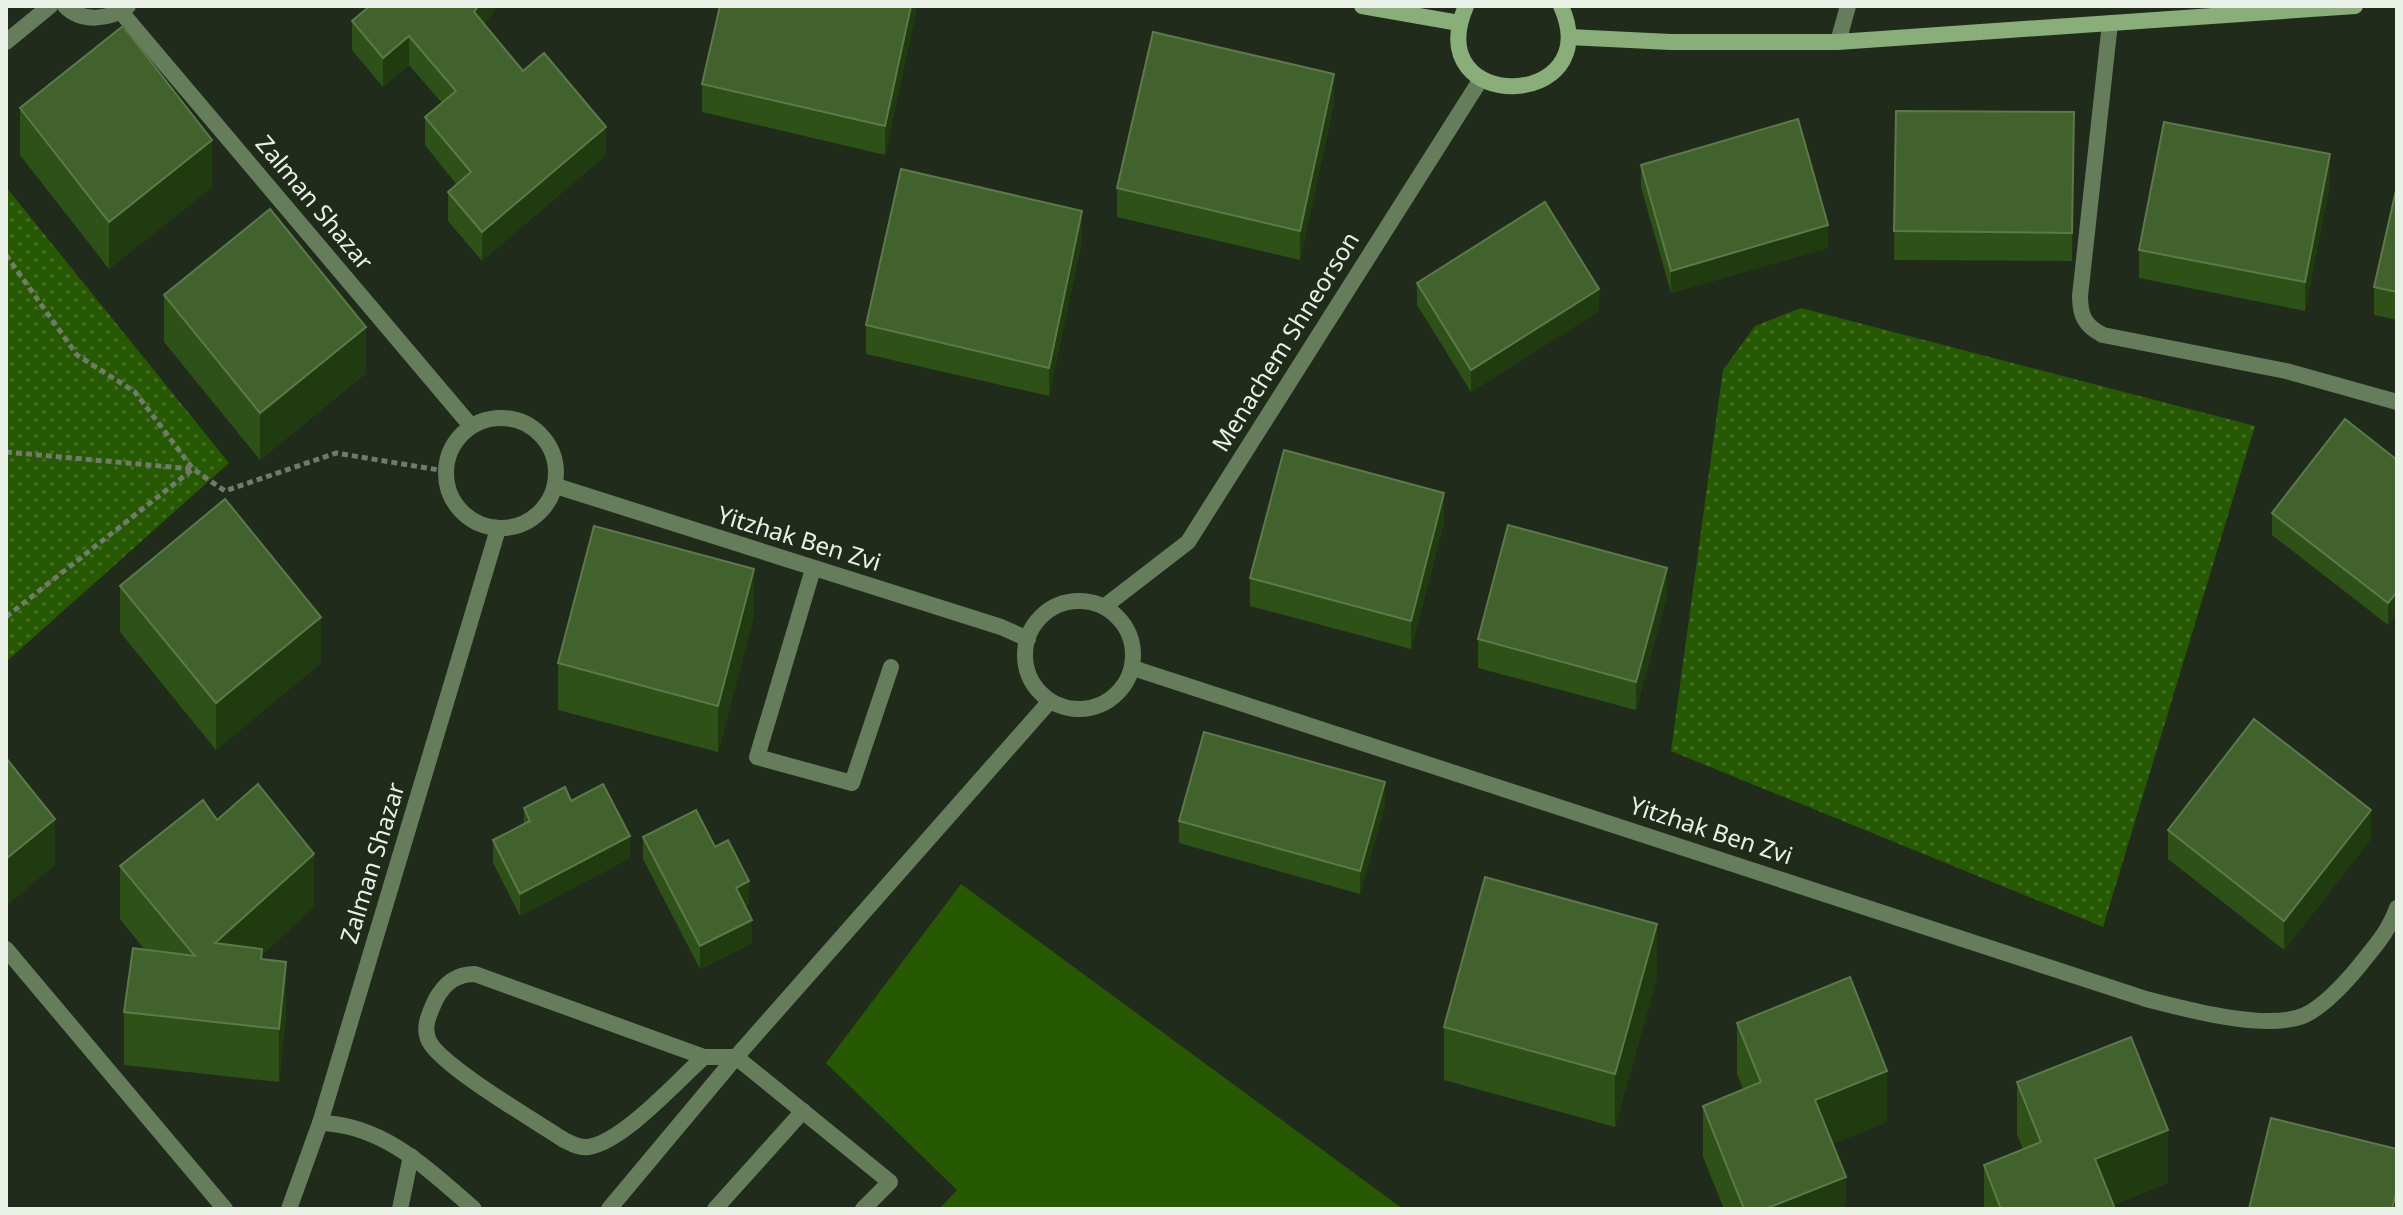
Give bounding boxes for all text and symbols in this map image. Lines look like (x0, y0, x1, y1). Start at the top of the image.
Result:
street label: Zalman Shazar (249, 128, 381, 276)
street label: Menachem Shneorson (1203, 225, 1366, 458)
street label: Yitzhak Ben Zvi (714, 497, 885, 578)
street label: Zalman Shazar (331, 778, 412, 947)
street label: Yitzhak Ben Zvi (1626, 788, 1797, 871)

